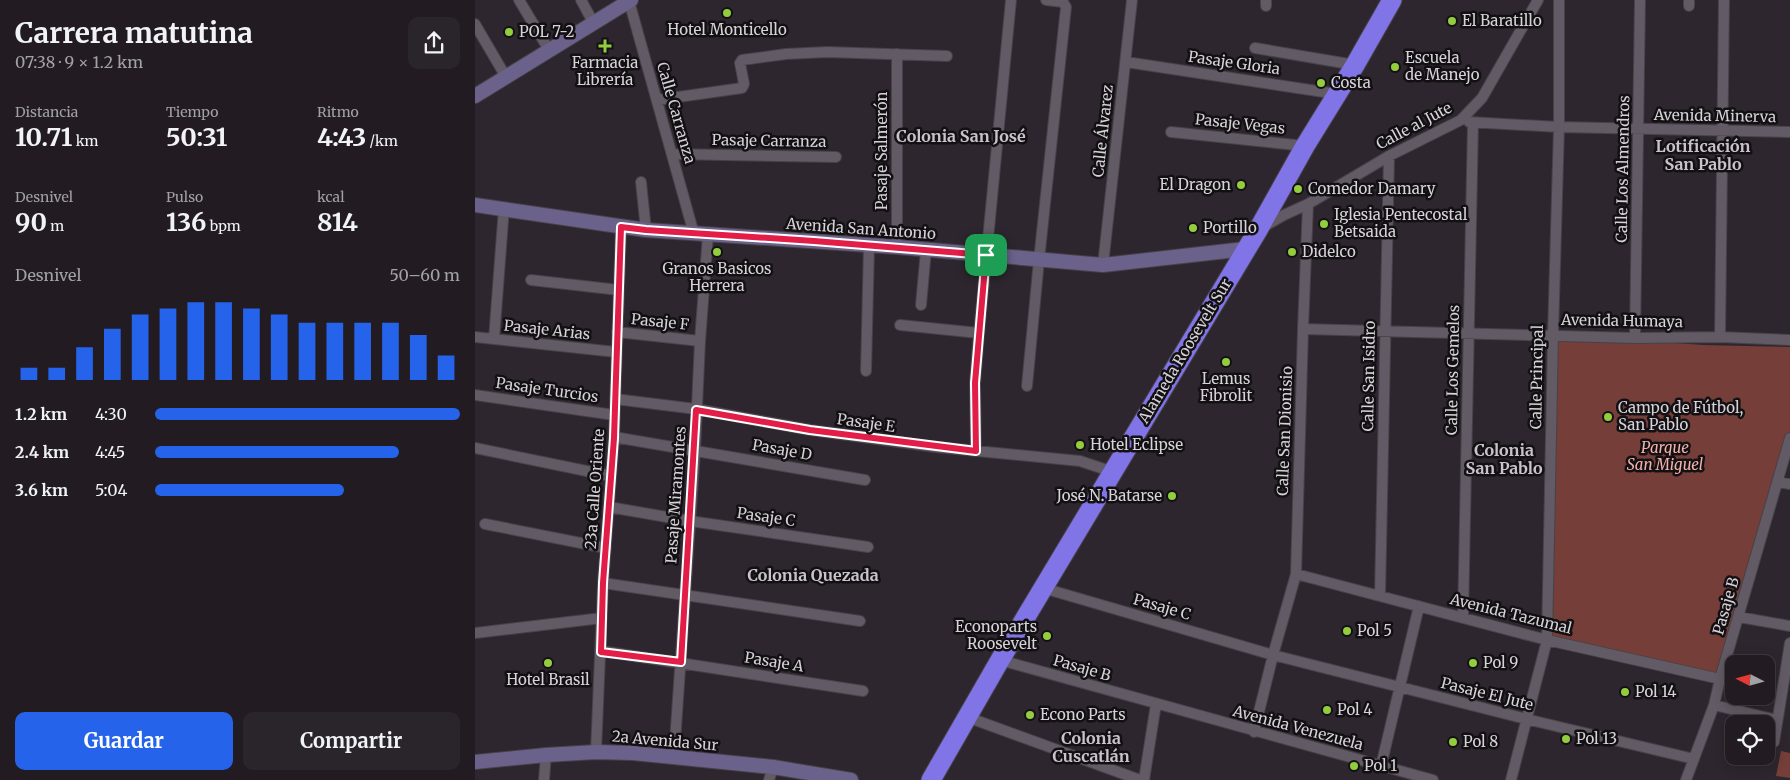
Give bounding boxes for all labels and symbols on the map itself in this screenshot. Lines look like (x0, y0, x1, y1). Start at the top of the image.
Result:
marker: Hotel Monticello (721, 7, 733, 19)
place label: El Baratillo (1462, 11, 1542, 30)
marker: El Baratillo (1446, 15, 1458, 27)
place label: Hotel Monticello (667, 20, 787, 39)
place label: POL 7-2 (519, 22, 574, 41)
marker: POL 7-2 (503, 26, 515, 38)
marker: Farmacia Librería (599, 40, 611, 52)
street label: Pasaje Gloria (1187, 47, 1281, 78)
place label: Escuela de Manejo (1405, 48, 1480, 84)
place label: Farmacia Librería (572, 53, 638, 89)
street label: Calle Carranza (653, 60, 700, 166)
marker: Escuela de Manejo (1389, 61, 1401, 73)
place label: Costa (1331, 73, 1371, 92)
marker: Costa (1315, 77, 1327, 89)
street label: Calle Álvarez (1087, 84, 1117, 178)
street label: Pasaje Salmerón (872, 92, 891, 210)
street label: Calle Los Almendros (1612, 95, 1633, 243)
street label: Calle al Jute (1373, 98, 1455, 153)
street label: Avenida Minerva (1653, 105, 1776, 126)
street label: Pasaje Vegas (1194, 109, 1286, 138)
district label: Colonia San José (896, 126, 1026, 146)
street label: Pasaje Carranza (711, 130, 827, 151)
district label: Lotificación San Pablo (1656, 136, 1751, 174)
place label: El Dragon (1160, 175, 1231, 194)
marker: El Dragon (1235, 179, 1247, 191)
place label: Comedor Damary (1308, 179, 1436, 198)
marker: Comedor Damary (1292, 183, 1304, 195)
place label: Iglesia Pentecostal Betsaida (1334, 205, 1468, 241)
street label: Avenida San Antonio (785, 214, 937, 243)
place label: Portillo (1203, 218, 1257, 237)
marker: Iglesia Pentecostal Betsaida (1318, 218, 1330, 230)
marker: Portillo (1187, 222, 1199, 234)
pin (965, 234, 1007, 276)
place label: Didelco (1302, 242, 1356, 261)
marker: Granos Basicos Herrera (711, 246, 723, 258)
marker: Didelco (1286, 246, 1298, 258)
place label: Granos Basicos Herrera (663, 259, 771, 295)
street label: Alameda Roosevelt Sur (1133, 275, 1235, 427)
street label: Calle Los Gemelos (1442, 305, 1463, 435)
street label: Pasaje F (630, 309, 690, 334)
street label: Avenida Humaya (1560, 310, 1683, 331)
street label: Pasaje Arias (503, 316, 591, 343)
street label: Calle San Isidro (1358, 320, 1379, 432)
street label: Calle Principal (1526, 324, 1547, 429)
marker: Lemus Fibrolit (1220, 356, 1232, 368)
street label: Calle San Dionisio (1273, 366, 1296, 496)
place label: Lemus Fibrolit (1200, 369, 1252, 405)
street label: Pasaje Turcios (495, 373, 600, 406)
place label: Campo de Fútbol, San Pablo (1618, 398, 1744, 434)
street label: Pasaje E (836, 409, 897, 436)
marker: Campo de Fútbol, San Pablo (1602, 411, 1614, 423)
street label: Pasaje Miramontes (661, 426, 690, 564)
street label: 23a Calle Oriente (581, 428, 608, 550)
street label: Pasaje D (751, 435, 813, 464)
place label: Hotel Eclipse (1090, 435, 1183, 454)
park label: Parque San Miguel (1627, 438, 1703, 474)
marker: Hotel Eclipse (1074, 439, 1086, 451)
district label: Colonia San Pablo (1466, 440, 1543, 478)
place label: José N. Batarse (1056, 486, 1162, 505)
marker: José N. Batarse (1166, 490, 1178, 502)
street label: Pasaje C (736, 503, 797, 530)
district label: Colonia Quezada (747, 565, 879, 585)
street label: Pasaje B (1708, 575, 1743, 637)
street label: Pasaje C (1131, 589, 1193, 624)
street label: Avenida Tazumal (1447, 589, 1574, 638)
place label: Econoparts Roosevelt (955, 617, 1037, 653)
place label: Pol 5 (1357, 621, 1392, 640)
marker: Pol 5 (1341, 625, 1353, 637)
marker: Econoparts Roosevelt (1041, 630, 1053, 642)
street label: Pasaje A (743, 647, 805, 676)
street label: Pasaje B (1051, 650, 1113, 685)
place label: Pol 9 (1483, 653, 1518, 672)
north arrow (1725, 655, 1775, 705)
marker: Hotel Brasil (542, 657, 554, 669)
marker: Pol 9 (1467, 657, 1479, 669)
place label: Hotel Brasil (506, 670, 590, 689)
street label: Pasaje El Jute (1439, 673, 1535, 714)
place label: Pol 14 (1635, 682, 1676, 701)
marker: Pol 14 (1619, 686, 1631, 698)
place label: Pol 4 (1337, 700, 1373, 719)
street label: Avenida Venezuela (1230, 701, 1365, 754)
marker: Pol 4 (1321, 704, 1333, 716)
place label: Econo Parts (1040, 705, 1126, 724)
marker: Econo Parts (1024, 709, 1036, 721)
street label: 2a Avenida Sur (611, 726, 719, 755)
district label: Colonia Cuscatlán (1052, 728, 1130, 766)
place label: Pol 13 (1576, 729, 1617, 748)
place label: Pol 8 (1463, 732, 1498, 751)
marker: Pol 13 (1560, 733, 1572, 745)
marker: Pol 8 (1447, 736, 1459, 748)
place label: Pol 1 (1364, 756, 1397, 775)
marker: Pol 1 (1348, 760, 1360, 772)

